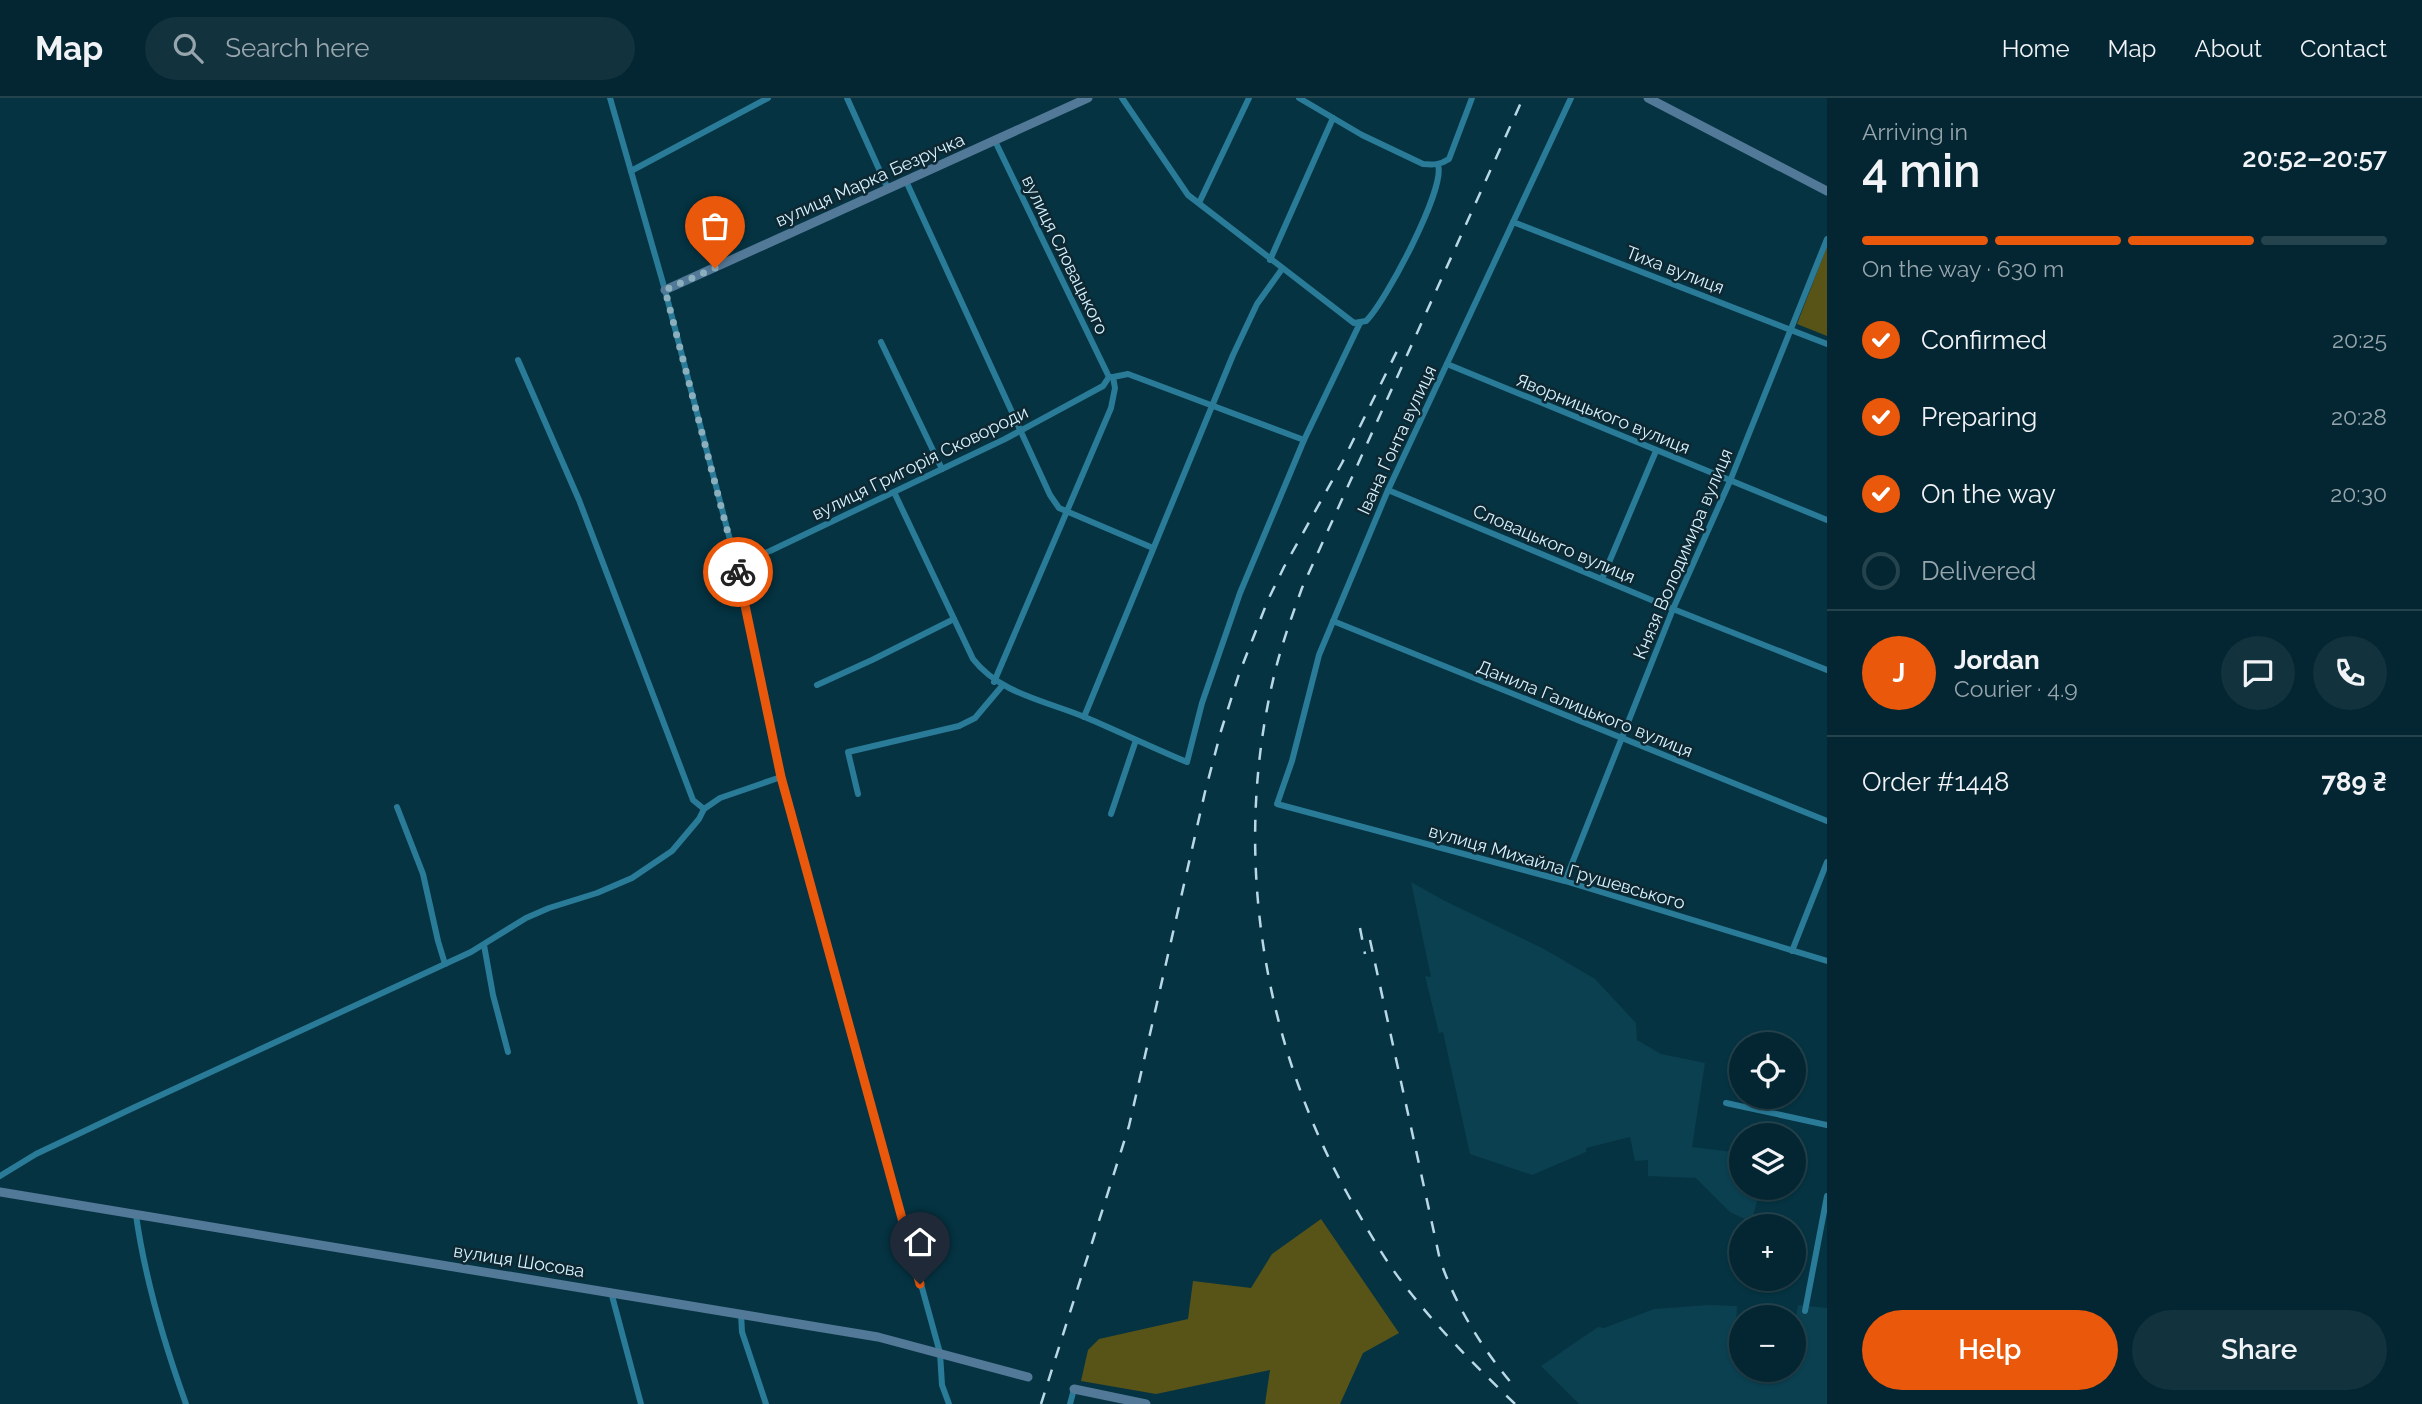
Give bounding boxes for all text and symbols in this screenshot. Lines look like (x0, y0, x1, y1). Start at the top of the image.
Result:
search box (145, 17, 635, 80)
text: Map (35, 29, 103, 68)
icon: search (169, 29, 207, 67)
text: Search here (225, 33, 370, 63)
text: Home (2002, 34, 2070, 63)
text: Map (2108, 34, 2156, 63)
text: About (2194, 34, 2262, 63)
text: Contact (2300, 34, 2387, 63)
text: Arriving in (1862, 118, 1968, 145)
street label: вулиця Марка Безручка (772, 128, 967, 231)
text: 20:52–20:57 (2242, 143, 2387, 173)
text: 4 min (1862, 144, 1981, 198)
street label: вулиця Словацького (1018, 172, 1113, 338)
pin (685, 196, 745, 268)
icon: bag (696, 207, 734, 245)
street label: Тиха вулиця (1623, 241, 1727, 298)
text: On the way · 630 m (1862, 255, 2064, 282)
icon: check (1862, 321, 1900, 359)
text: Confirmed (1921, 325, 2047, 355)
text: 20:25 (2332, 326, 2387, 353)
street label: Івана Ґонта вулиця (1353, 362, 1440, 518)
street label: Яворницького вулиця (1513, 369, 1693, 458)
icon: check (1862, 398, 1900, 436)
street label: вулиця Григорія Сковороди (808, 401, 1031, 524)
text: Preparing (1921, 402, 2037, 432)
text: 20:28 (2331, 403, 2387, 430)
street label: Князя Володимира вулиця (1629, 445, 1737, 662)
icon: check (1862, 475, 1900, 513)
text: On the way (1921, 479, 2056, 509)
text: 20:30 (2330, 480, 2387, 507)
street label: Словацького вулиця (1470, 500, 1638, 587)
courier (703, 537, 773, 607)
icon: bike (719, 553, 757, 591)
text: Delivered (1921, 556, 2036, 586)
button: chat (2221, 636, 2295, 710)
button: phone (2313, 636, 2387, 710)
text: Jordan (1954, 645, 2040, 675)
street label: Данила Галицького вулиця (1474, 656, 1696, 761)
text: J (1893, 658, 1905, 688)
text: Courier · 4.9 (1954, 675, 2078, 702)
text: Order #1448 (1862, 767, 2009, 797)
text: 789 ₴ (2321, 767, 2387, 797)
street label: вулиця Михайла Грушевського (1426, 820, 1688, 913)
map controls (1729, 1032, 1806, 1382)
button: locate (1729, 1032, 1806, 1109)
button: layers (1729, 1123, 1806, 1200)
pin (890, 1212, 950, 1284)
button: + (1729, 1214, 1806, 1291)
icon: home (901, 1223, 939, 1261)
street label: вулиця Шосова (452, 1240, 586, 1281)
button: − (1729, 1305, 1806, 1382)
button: Help (1862, 1310, 2118, 1390)
button: Share (2132, 1310, 2387, 1390)

